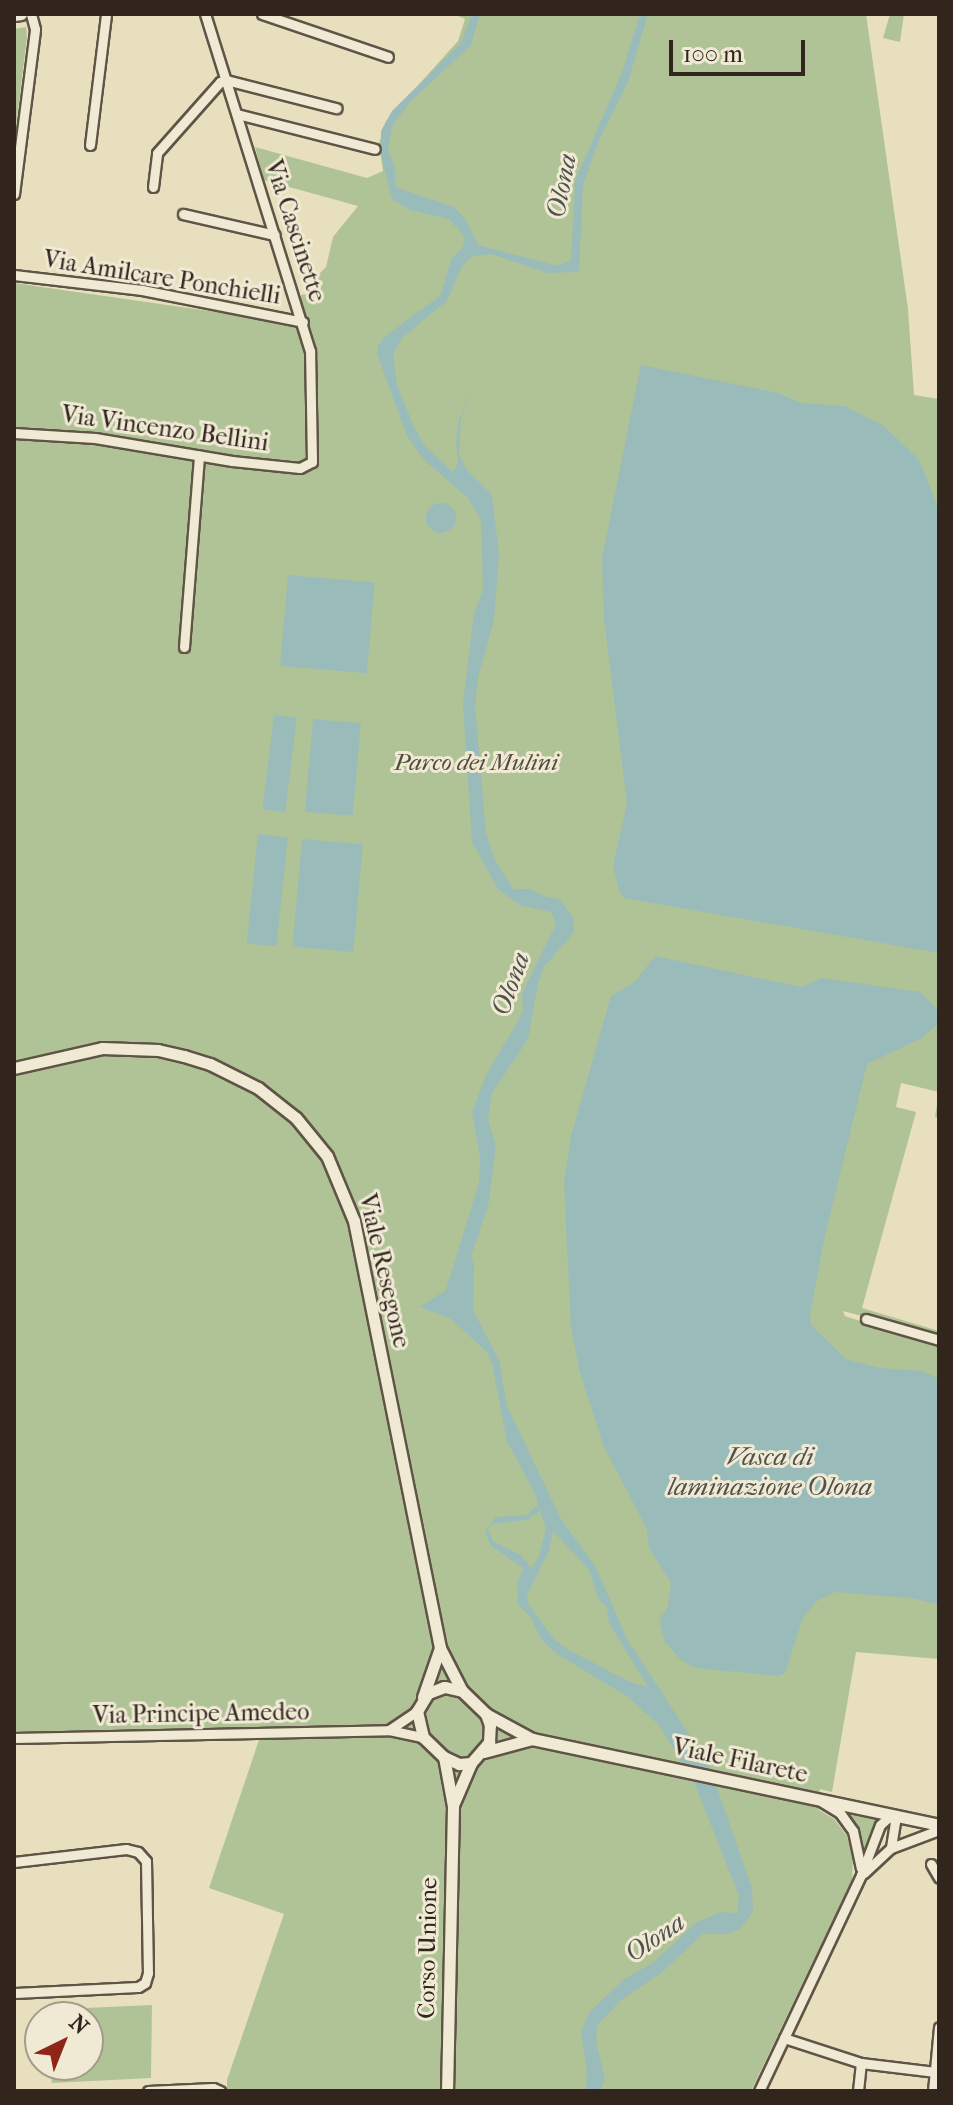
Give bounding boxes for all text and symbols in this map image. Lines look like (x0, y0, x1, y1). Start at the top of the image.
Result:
scale bar (673, 24, 809, 74)
text: 100 m (683, 40, 743, 68)
water label: Olona (540, 151, 584, 221)
street label: Via Cascinette (259, 156, 331, 306)
street label: Via Amilcare Ponchielli (41, 245, 283, 311)
street label: Via Vincenzo Bellini (60, 400, 270, 458)
park label: Parco dei Mulini (394, 749, 558, 777)
water label: Olona (485, 948, 537, 1020)
street label: Viale Resegone (352, 1191, 416, 1351)
water label: Vasca di laminazione Olona (668, 1441, 872, 1502)
street label: Via Principe Amedeo (92, 1698, 310, 1730)
street label: Viale Filarete (670, 1733, 810, 1789)
street label: Corso Unione (412, 1877, 444, 2019)
water label: Olona (619, 1907, 691, 1969)
north arrow (24, 2001, 104, 2081)
text: N (64, 2010, 94, 2040)

